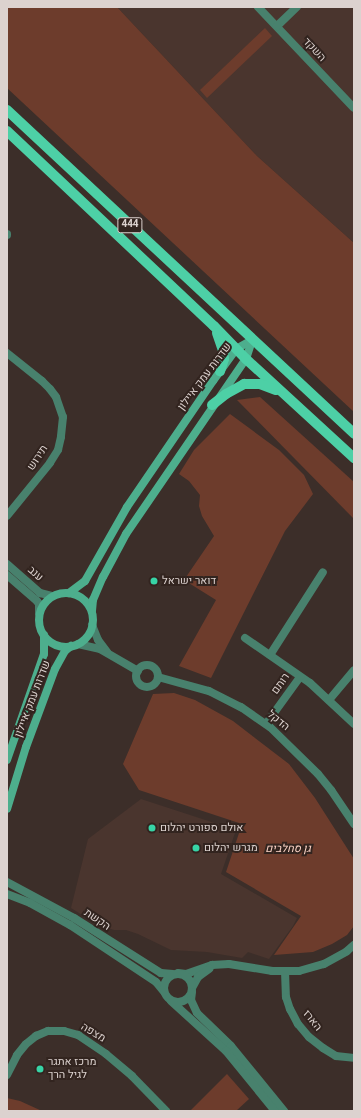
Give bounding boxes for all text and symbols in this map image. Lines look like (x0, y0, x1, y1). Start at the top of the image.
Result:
street label: השקד (300, 35, 328, 65)
road number: 444 (117, 217, 143, 233)
street label: שדרות עמק איילון (175, 341, 235, 413)
street label: תירוש (25, 443, 51, 473)
street label: ענב (25, 564, 45, 584)
place label: דואר ישראל (162, 574, 216, 588)
marker: דואר ישראל (149, 576, 159, 586)
street label: שדרות עמק איילון (12, 659, 54, 739)
street label: רותם (269, 671, 293, 697)
street label: הדקל (264, 708, 292, 734)
place label: אולם ספורט יהלום (160, 821, 243, 835)
marker: אולם ספורט יהלום (147, 823, 157, 833)
place label: מגרש יהלום (204, 841, 258, 855)
park label: גן סחלבים (265, 842, 311, 856)
marker: מגרש יהלום (191, 843, 201, 853)
street label: הקשת (81, 906, 113, 934)
street label: הארז (300, 1008, 324, 1034)
street label: מצפה (78, 1021, 108, 1045)
place label: מרכז אתגר לגיל הרך (48, 1056, 96, 1082)
marker: מרכז אתגר לגיל הרך (35, 1064, 45, 1074)

